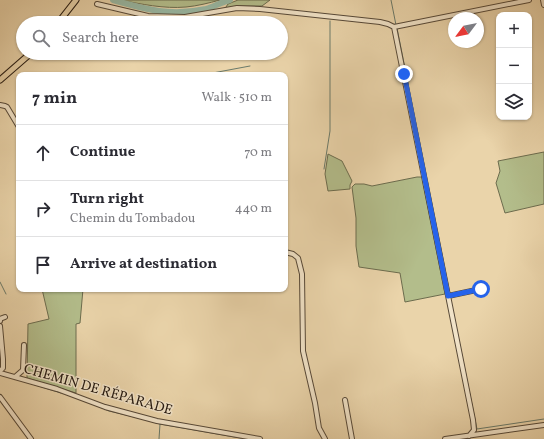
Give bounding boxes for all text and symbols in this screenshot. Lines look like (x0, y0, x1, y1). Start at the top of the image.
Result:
north arrow (448, 12, 484, 48)
map controls (496, 12, 532, 120)
button: + (496, 12, 532, 48)
search box (16, 16, 288, 60)
icon: search (30, 27, 52, 49)
text: Search here (62, 28, 139, 49)
button: − (496, 48, 532, 84)
route end (395, 65, 413, 83)
button: layers (496, 84, 532, 120)
text: 7 min (32, 87, 77, 110)
text: Walk · 510 m (201, 89, 272, 107)
icon: ahead (32, 142, 54, 164)
text: Continue (70, 142, 135, 163)
text: 70 m (244, 144, 272, 162)
text: Turn right (70, 189, 144, 210)
icon: right (32, 198, 54, 220)
text: 440 m (235, 200, 272, 218)
text: Chemin du Tombadou (70, 210, 195, 228)
icon: arrive (32, 254, 54, 276)
text: Arrive at destination (70, 254, 217, 275)
route start (472, 280, 490, 298)
street label: CHEMIN DE RÉPARADE (21, 360, 175, 420)

